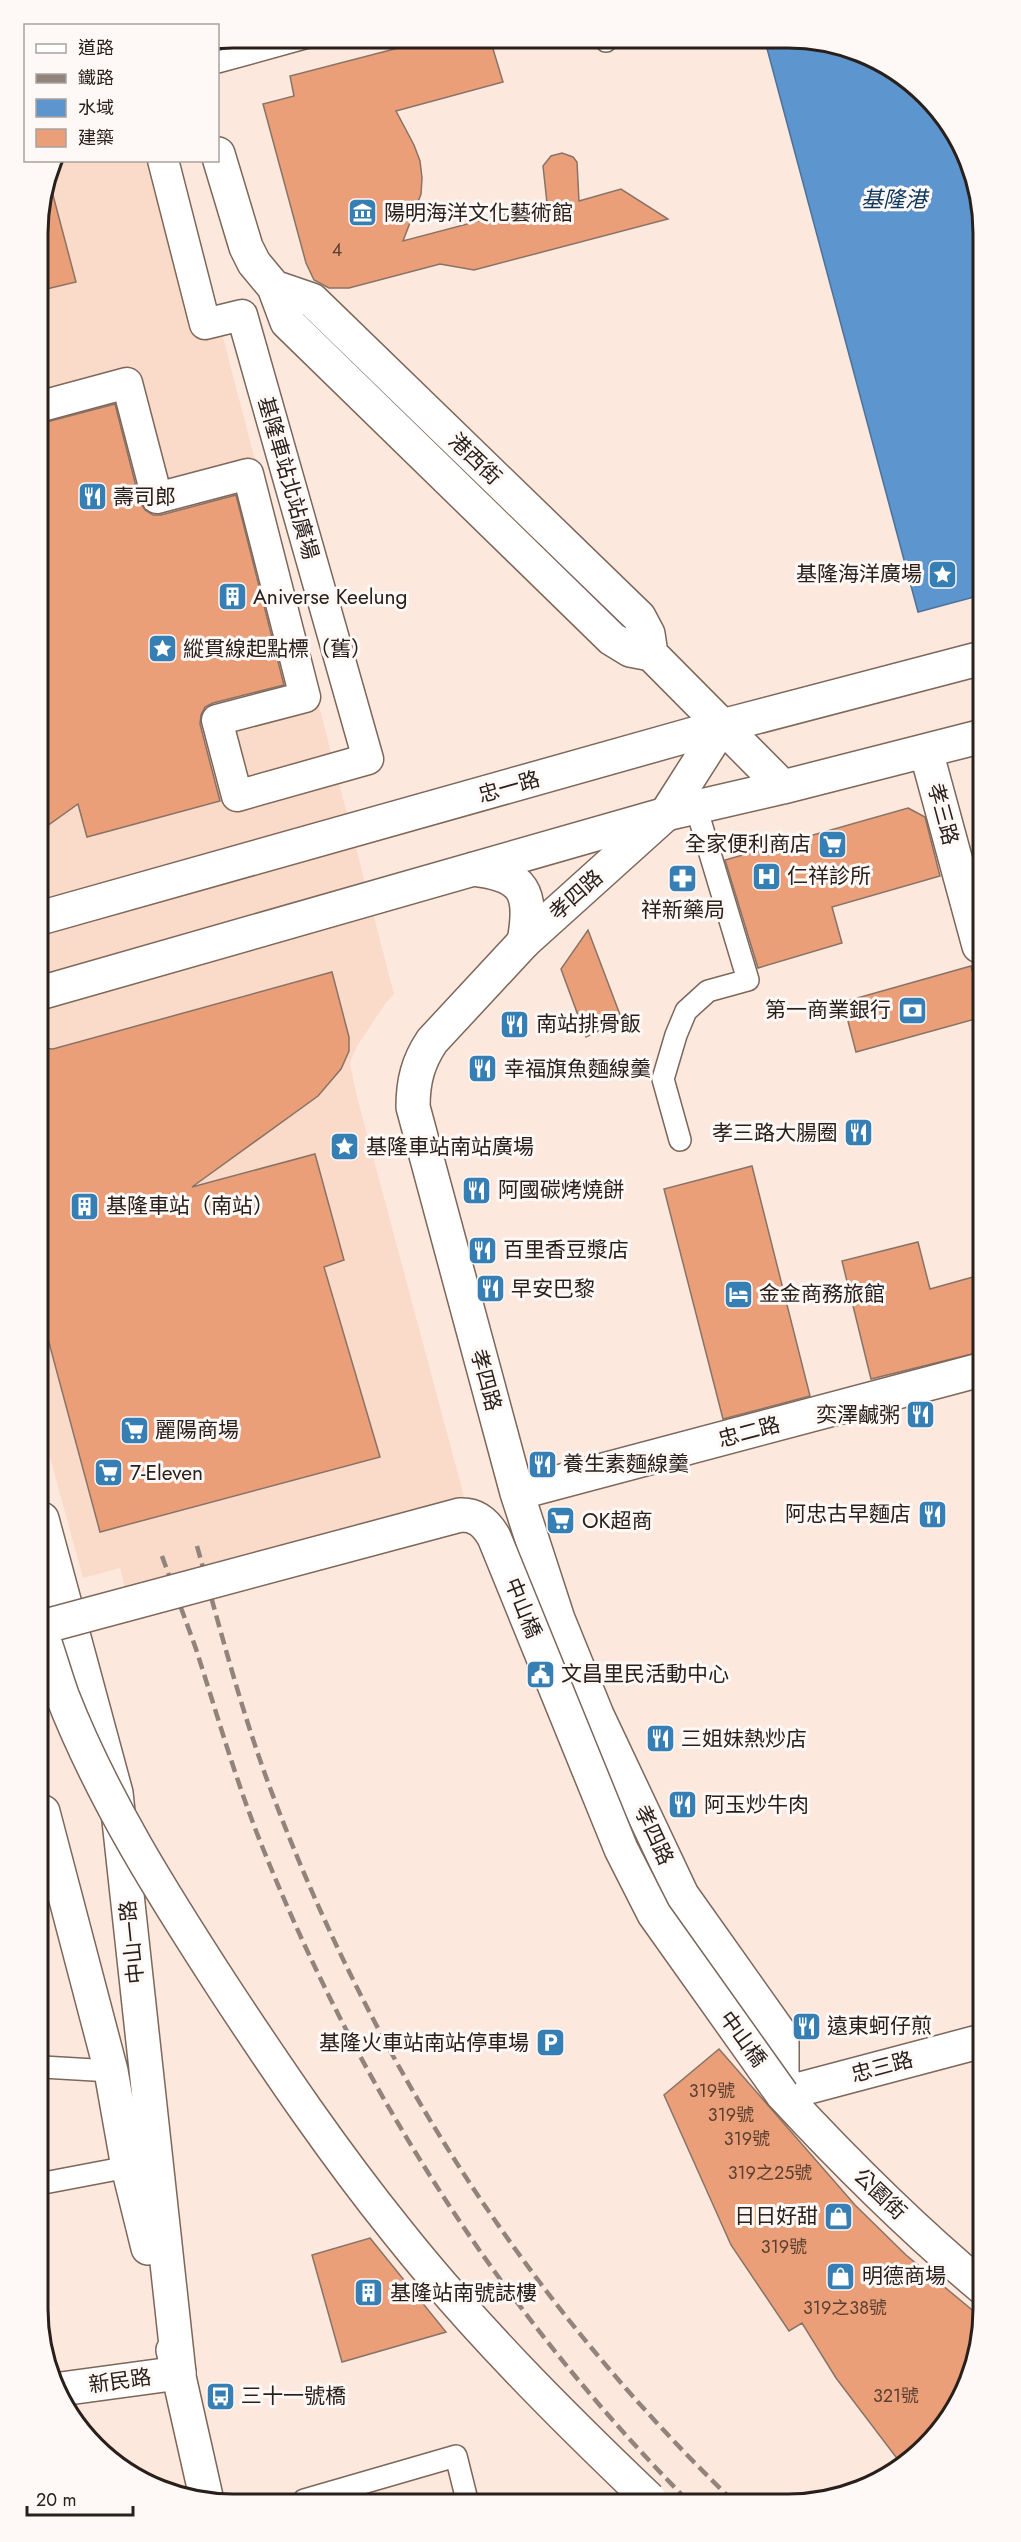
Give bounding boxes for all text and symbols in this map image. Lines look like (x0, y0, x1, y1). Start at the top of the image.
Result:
legend (24, 24, 219, 162)
text: 道路 (78, 35, 114, 61)
text: 鐵路 (78, 65, 114, 91)
text: 水域 (78, 95, 114, 121)
text: 建築 (78, 125, 114, 151)
water label: 基隆港 (861, 183, 930, 215)
museum icon: 陽明海洋文化藝術館 (347, 197, 379, 229)
place label: 陽明海洋文化藝術館 (384, 198, 573, 228)
house number: 4 (332, 237, 342, 263)
street label: 基隆車站北站廣場 (250, 393, 326, 563)
street label: 港西街 (442, 426, 508, 492)
restaurant icon: 壽司郎 (76, 481, 108, 513)
place label: 壽司郎 (113, 482, 176, 512)
place icon: 基隆海洋廣場 (927, 558, 959, 590)
place label: 基隆海洋廣場 (796, 559, 922, 589)
building icon: Aniverse Keelung (216, 581, 248, 613)
place label: Aniverse Keelung (253, 582, 408, 612)
place icon: 縱貫線起點標（舊） (146, 633, 178, 665)
place label: 縱貫線起點標（舊） (183, 634, 372, 664)
street label: 忠一路 (475, 764, 543, 810)
street label: 孝三路 (920, 780, 966, 848)
supermarket icon: 全家便利商店 (816, 828, 848, 860)
place label: 全家便利商店 (685, 829, 811, 859)
hospital icon: 仁祥診所 (750, 860, 782, 892)
place label: 仁祥診所 (787, 861, 871, 891)
street label: 孝四路 (543, 863, 609, 927)
pharmacy icon: 祥新藥局 (667, 863, 699, 895)
place label: 祥新藥局 (641, 895, 725, 925)
bank icon: 第一商業銀行 (896, 994, 928, 1026)
place label: 第一商業銀行 (765, 995, 891, 1025)
restaurant icon: 南站排骨飯 (499, 1008, 531, 1040)
place label: 南站排骨飯 (536, 1009, 641, 1039)
restaurant icon: 幸福旗魚麵線羹 (467, 1053, 499, 1085)
place label: 幸福旗魚麵線羹 (504, 1054, 651, 1084)
restaurant icon: 孝三路大腸圈 (843, 1117, 875, 1149)
place label: 孝三路大腸圈 (712, 1118, 838, 1148)
place icon: 基隆車站南站廣場 (329, 1131, 361, 1163)
place label: 基隆車站南站廣場 (366, 1132, 534, 1162)
restaurant icon: 阿國碳烤燒餅 (461, 1174, 493, 1206)
place label: 阿國碳烤燒餅 (498, 1175, 624, 1205)
building icon: 基隆車站（南站） (69, 1190, 101, 1222)
place label: 基隆車站（南站） (106, 1191, 274, 1221)
restaurant icon: 百里香豆漿店 (466, 1234, 498, 1266)
place label: 百里香豆漿店 (503, 1235, 629, 1265)
restaurant icon: 早安巴黎 (474, 1273, 506, 1305)
place label: 早安巴黎 (511, 1274, 595, 1304)
hotel icon: 金金商務旅館 (722, 1278, 754, 1310)
place label: 金金商務旅館 (759, 1279, 885, 1309)
street label: 孝四路 (463, 1346, 509, 1414)
restaurant icon: 奕澤鹹粥 (905, 1399, 937, 1431)
place label: 奕澤鹹粥 (816, 1400, 900, 1430)
street label: 忠二路 (715, 1409, 783, 1455)
supermarket icon: 麗陽商場 (118, 1414, 150, 1446)
place label: 麗陽商場 (155, 1415, 239, 1445)
restaurant icon: 養生素麵線羹 (526, 1448, 558, 1480)
place label: 養生素麵線羹 (563, 1449, 689, 1479)
supermarket icon: 7-Eleven (93, 1457, 125, 1489)
place label: 7-Eleven (130, 1458, 203, 1488)
restaurant icon: 阿忠古早麵店 (916, 1498, 948, 1530)
place label: 阿忠古早麵店 (785, 1499, 911, 1529)
supermarket icon: OK超商 (545, 1505, 577, 1537)
place label: OK超商 (582, 1506, 652, 1536)
street label: 中山橋 (497, 1573, 549, 1643)
public building icon: 文昌里民活動中心 (524, 1658, 556, 1690)
place label: 文昌里民活動中心 (561, 1659, 729, 1689)
restaurant icon: 三姐妹熱炒店 (644, 1723, 676, 1755)
place label: 三姐妹熱炒店 (681, 1724, 807, 1754)
restaurant icon: 阿玉炒牛肉 (667, 1789, 699, 1821)
place label: 阿玉炒牛肉 (704, 1790, 809, 1820)
street label: 孝四路 (627, 1800, 681, 1870)
street label: 中山一路 (113, 1899, 151, 1985)
street label: 中山橋 (712, 2005, 774, 2073)
restaurant icon: 遠東蚵仔煎 (790, 2010, 822, 2042)
place label: 遠東蚵仔煎 (827, 2011, 932, 2041)
parking icon: 基隆火車站南站停車場 (534, 2027, 566, 2059)
place label: 基隆火車站南站停車場 (319, 2028, 529, 2058)
street label: 忠三路 (848, 2044, 916, 2090)
house number: 319號 (689, 2078, 735, 2104)
house number: 319號 (708, 2102, 754, 2128)
house number: 319號 (724, 2126, 770, 2152)
house number: 319之25號 (728, 2160, 812, 2186)
street label: 公園街 (847, 2161, 913, 2227)
shop icon: 日日好甜 (823, 2200, 855, 2232)
place label: 日日好甜 (734, 2201, 818, 2231)
house number: 319號 (761, 2234, 807, 2260)
shop icon: 明德商場 (825, 2260, 857, 2292)
place label: 明德商場 (862, 2261, 946, 2291)
building icon: 基隆站南號誌樓 (353, 2277, 385, 2309)
place label: 基隆站南號誌樓 (390, 2278, 537, 2308)
house number: 319之38號 (803, 2295, 887, 2321)
street label: 新民路 (87, 2362, 153, 2400)
bus stop icon: 三十一號橋 (204, 2380, 236, 2412)
place label: 三十一號橋 (241, 2381, 346, 2411)
house number: 321號 (873, 2383, 919, 2409)
scale bar (27, 2479, 134, 2517)
text: 20 m (36, 2487, 76, 2513)

